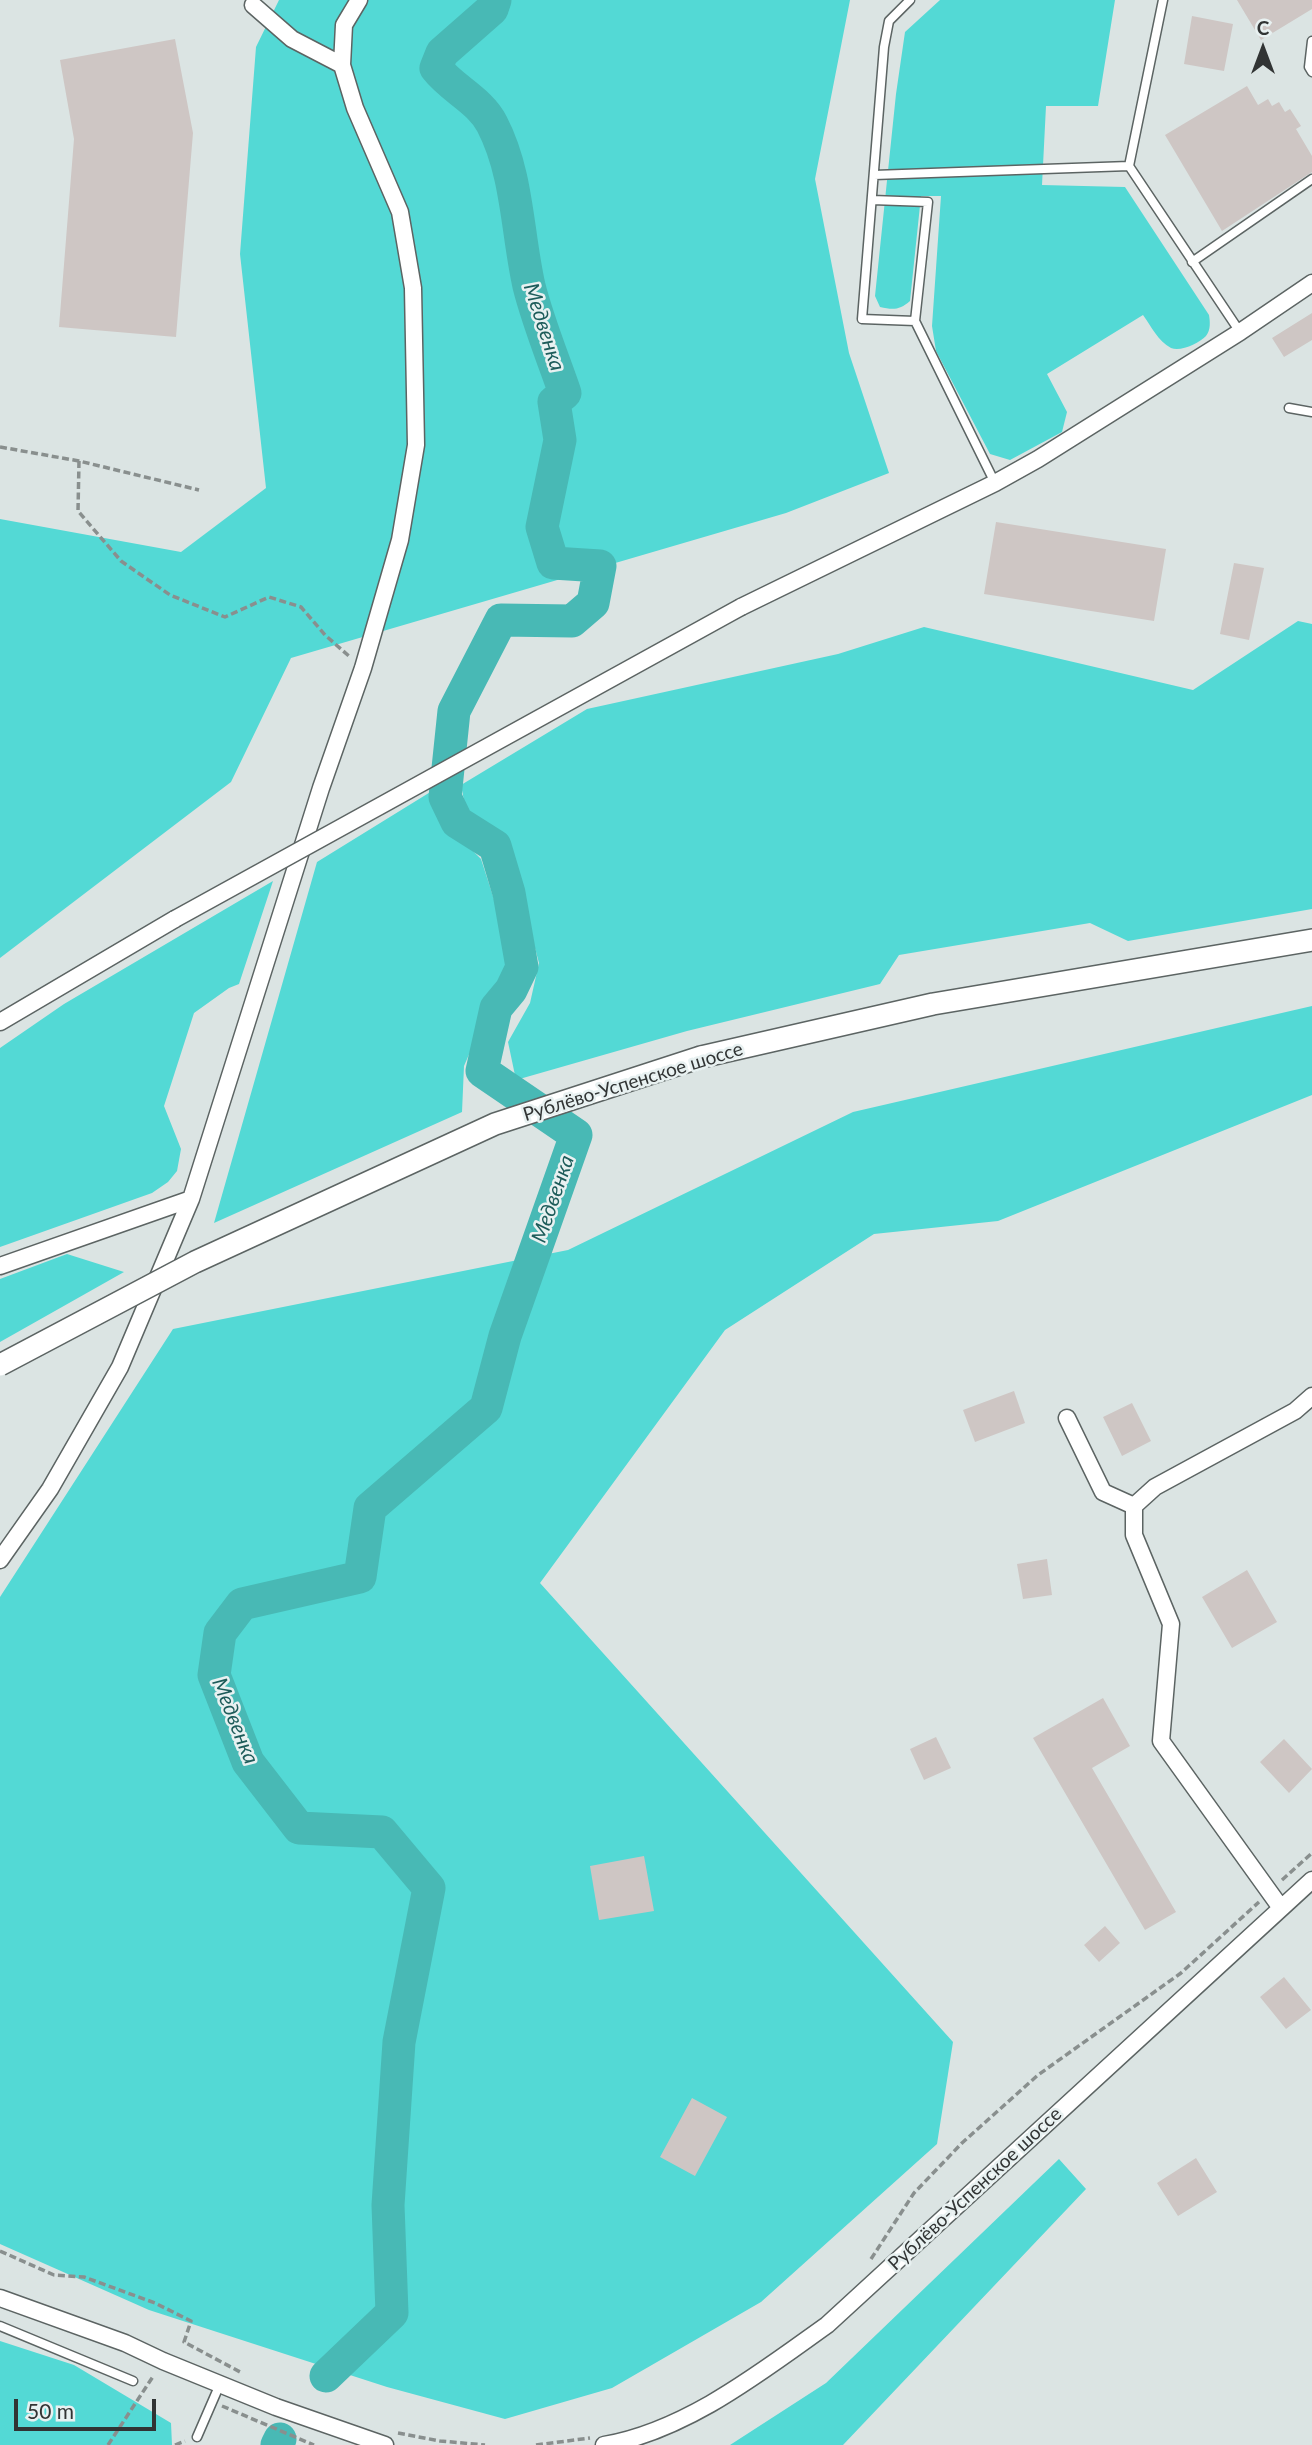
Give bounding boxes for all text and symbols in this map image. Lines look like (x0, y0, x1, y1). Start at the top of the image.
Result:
north arrow (1228, 14, 1298, 84)
text: С (1257, 16, 1269, 39)
water label: Медвенка (518, 280, 570, 374)
street label: Рублёво-Успенское шоссе (520, 1038, 746, 1126)
water label: Медвенка (526, 1152, 580, 1246)
water label: Медвенка (206, 1674, 264, 1768)
street label: Рублёво-Успенское шоссе (884, 2103, 1066, 2275)
scale bar (18, 2386, 159, 2430)
text: 50 m (27, 2398, 74, 2423)

